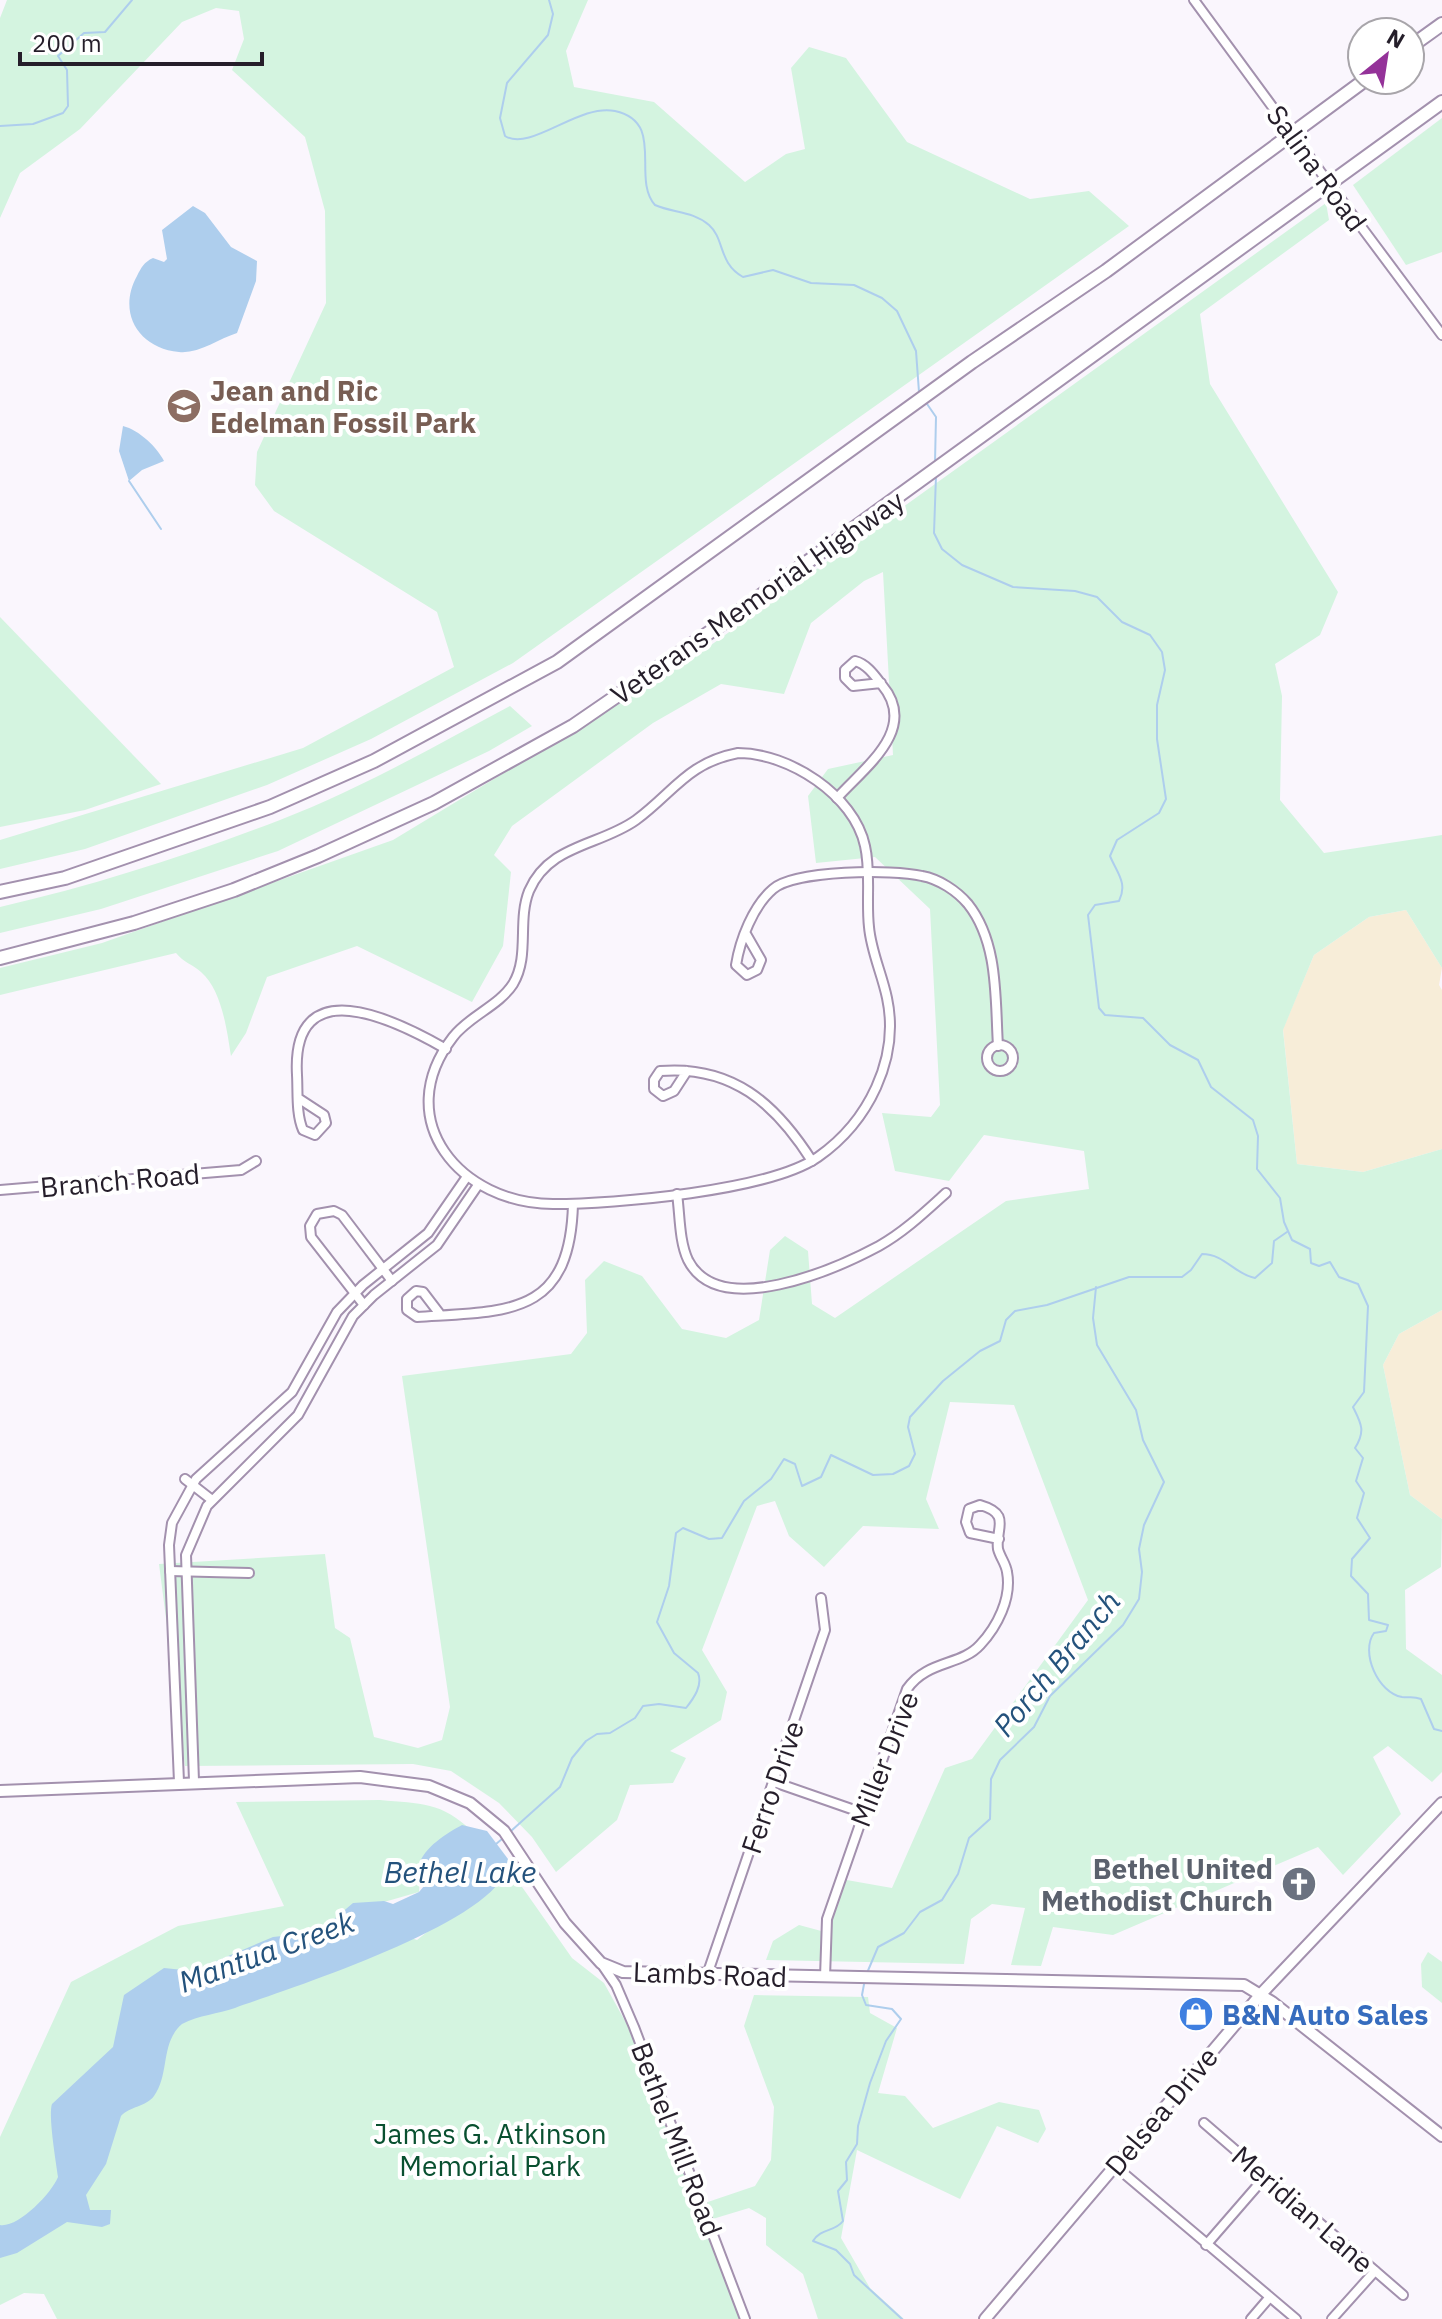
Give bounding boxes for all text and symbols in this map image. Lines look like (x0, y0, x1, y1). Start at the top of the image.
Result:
scale bar (20, 16, 262, 66)
north arrow (1346, 16, 1426, 96)
text: N (1382, 22, 1410, 55)
text: 200 m (32, 27, 102, 59)
street label: Salina Road (1259, 97, 1375, 239)
place label: Jean and Ric Edelman Fossil Park (210, 372, 477, 441)
school or university icon: Jean and Ric Edelman Fossil Park (165, 387, 203, 425)
street label: Veterans Memorial Highway (603, 481, 911, 713)
street label: Branch Road (39, 1155, 201, 1205)
water label: Porch Branch (984, 1582, 1128, 1744)
street label: Miller Drive (841, 1686, 927, 1832)
street label: Ferro Drive (732, 1716, 812, 1858)
place label: Bethel United Methodist Church (1041, 1850, 1273, 1919)
water label: Bethel Lake (384, 1852, 536, 1891)
church icon: Bethel United Methodist Church (1280, 1865, 1318, 1903)
water label: Mantua Creek (173, 1901, 360, 2001)
street label: Lambs Road (632, 1953, 788, 1995)
shop icon: B&N Auto Sales (1177, 1995, 1215, 2033)
place label: B&N Auto Sales (1222, 1996, 1428, 2033)
street label: Bethel Mill Road (623, 2037, 731, 2241)
street label: Delsea Drive (1096, 2039, 1226, 2183)
park label: James G. Atkinson Memorial Park (373, 2115, 607, 2184)
street label: Meridian Lane (1224, 2137, 1382, 2281)

